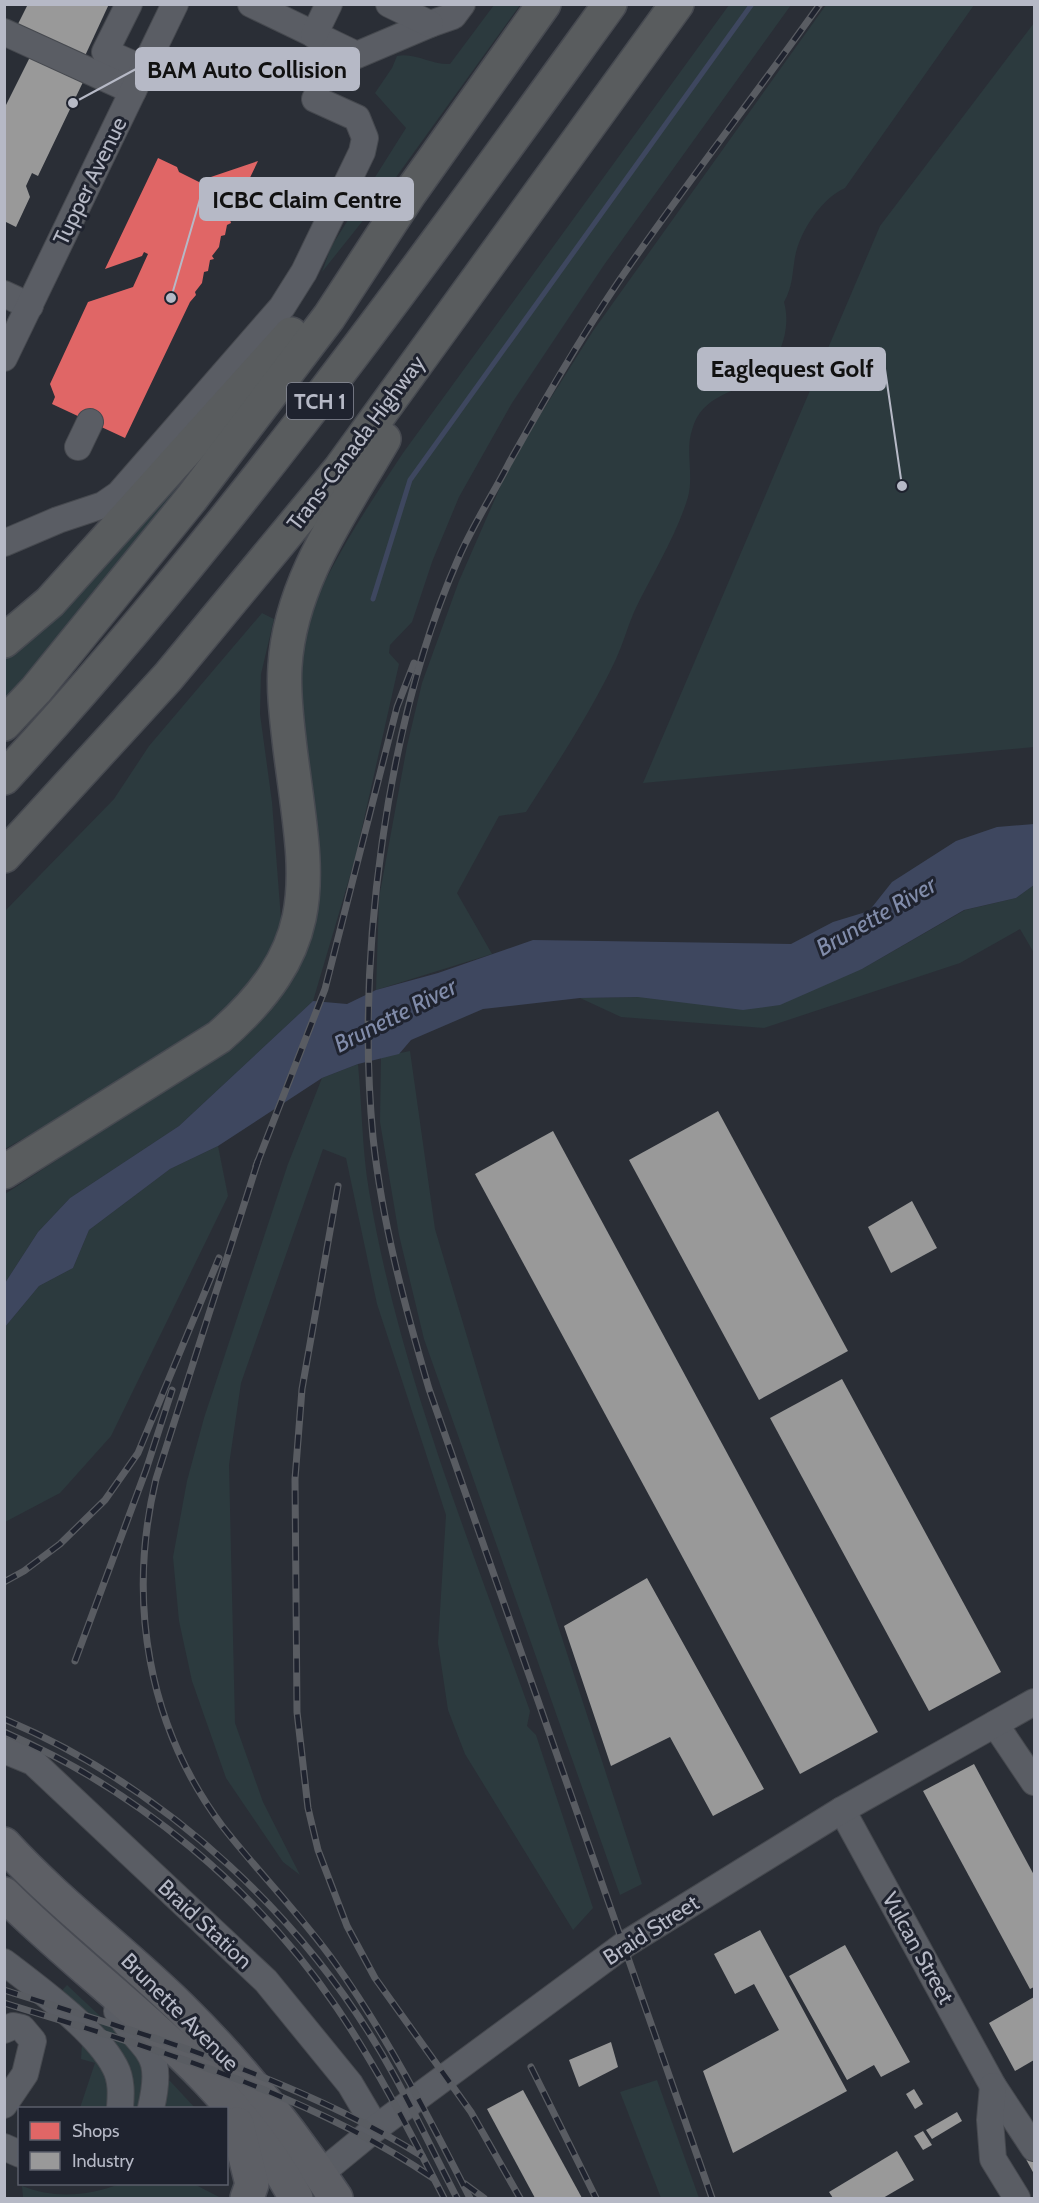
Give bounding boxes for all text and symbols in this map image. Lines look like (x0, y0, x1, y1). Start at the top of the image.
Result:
callout: BAM Auto Collision (136, 48, 359, 90)
text: BAM Auto Collision (147, 55, 347, 84)
street label: Tupper Avenue (47, 113, 133, 249)
callout: ICBC Claim Centre (200, 178, 413, 220)
text: ICBC Claim Centre (212, 185, 402, 214)
callout: Eaglequest Golf (698, 348, 885, 390)
street label: Trans-Canada Highway (281, 350, 431, 536)
text: Eaglequest Golf (710, 354, 874, 383)
road number: TCH 1 (287, 383, 353, 419)
water label: Brunette River (811, 869, 943, 962)
water label: Brunette River (329, 971, 463, 1058)
street label: Braid Station (152, 1874, 258, 1974)
street label: Vulcan Street (876, 1887, 960, 2009)
street label: Braid Street (598, 1889, 704, 1971)
street label: Brunette Avenue (115, 1947, 245, 2077)
legend (18, 2107, 228, 2185)
text: Shops (72, 2120, 120, 2142)
text: Industry (72, 2150, 134, 2172)

